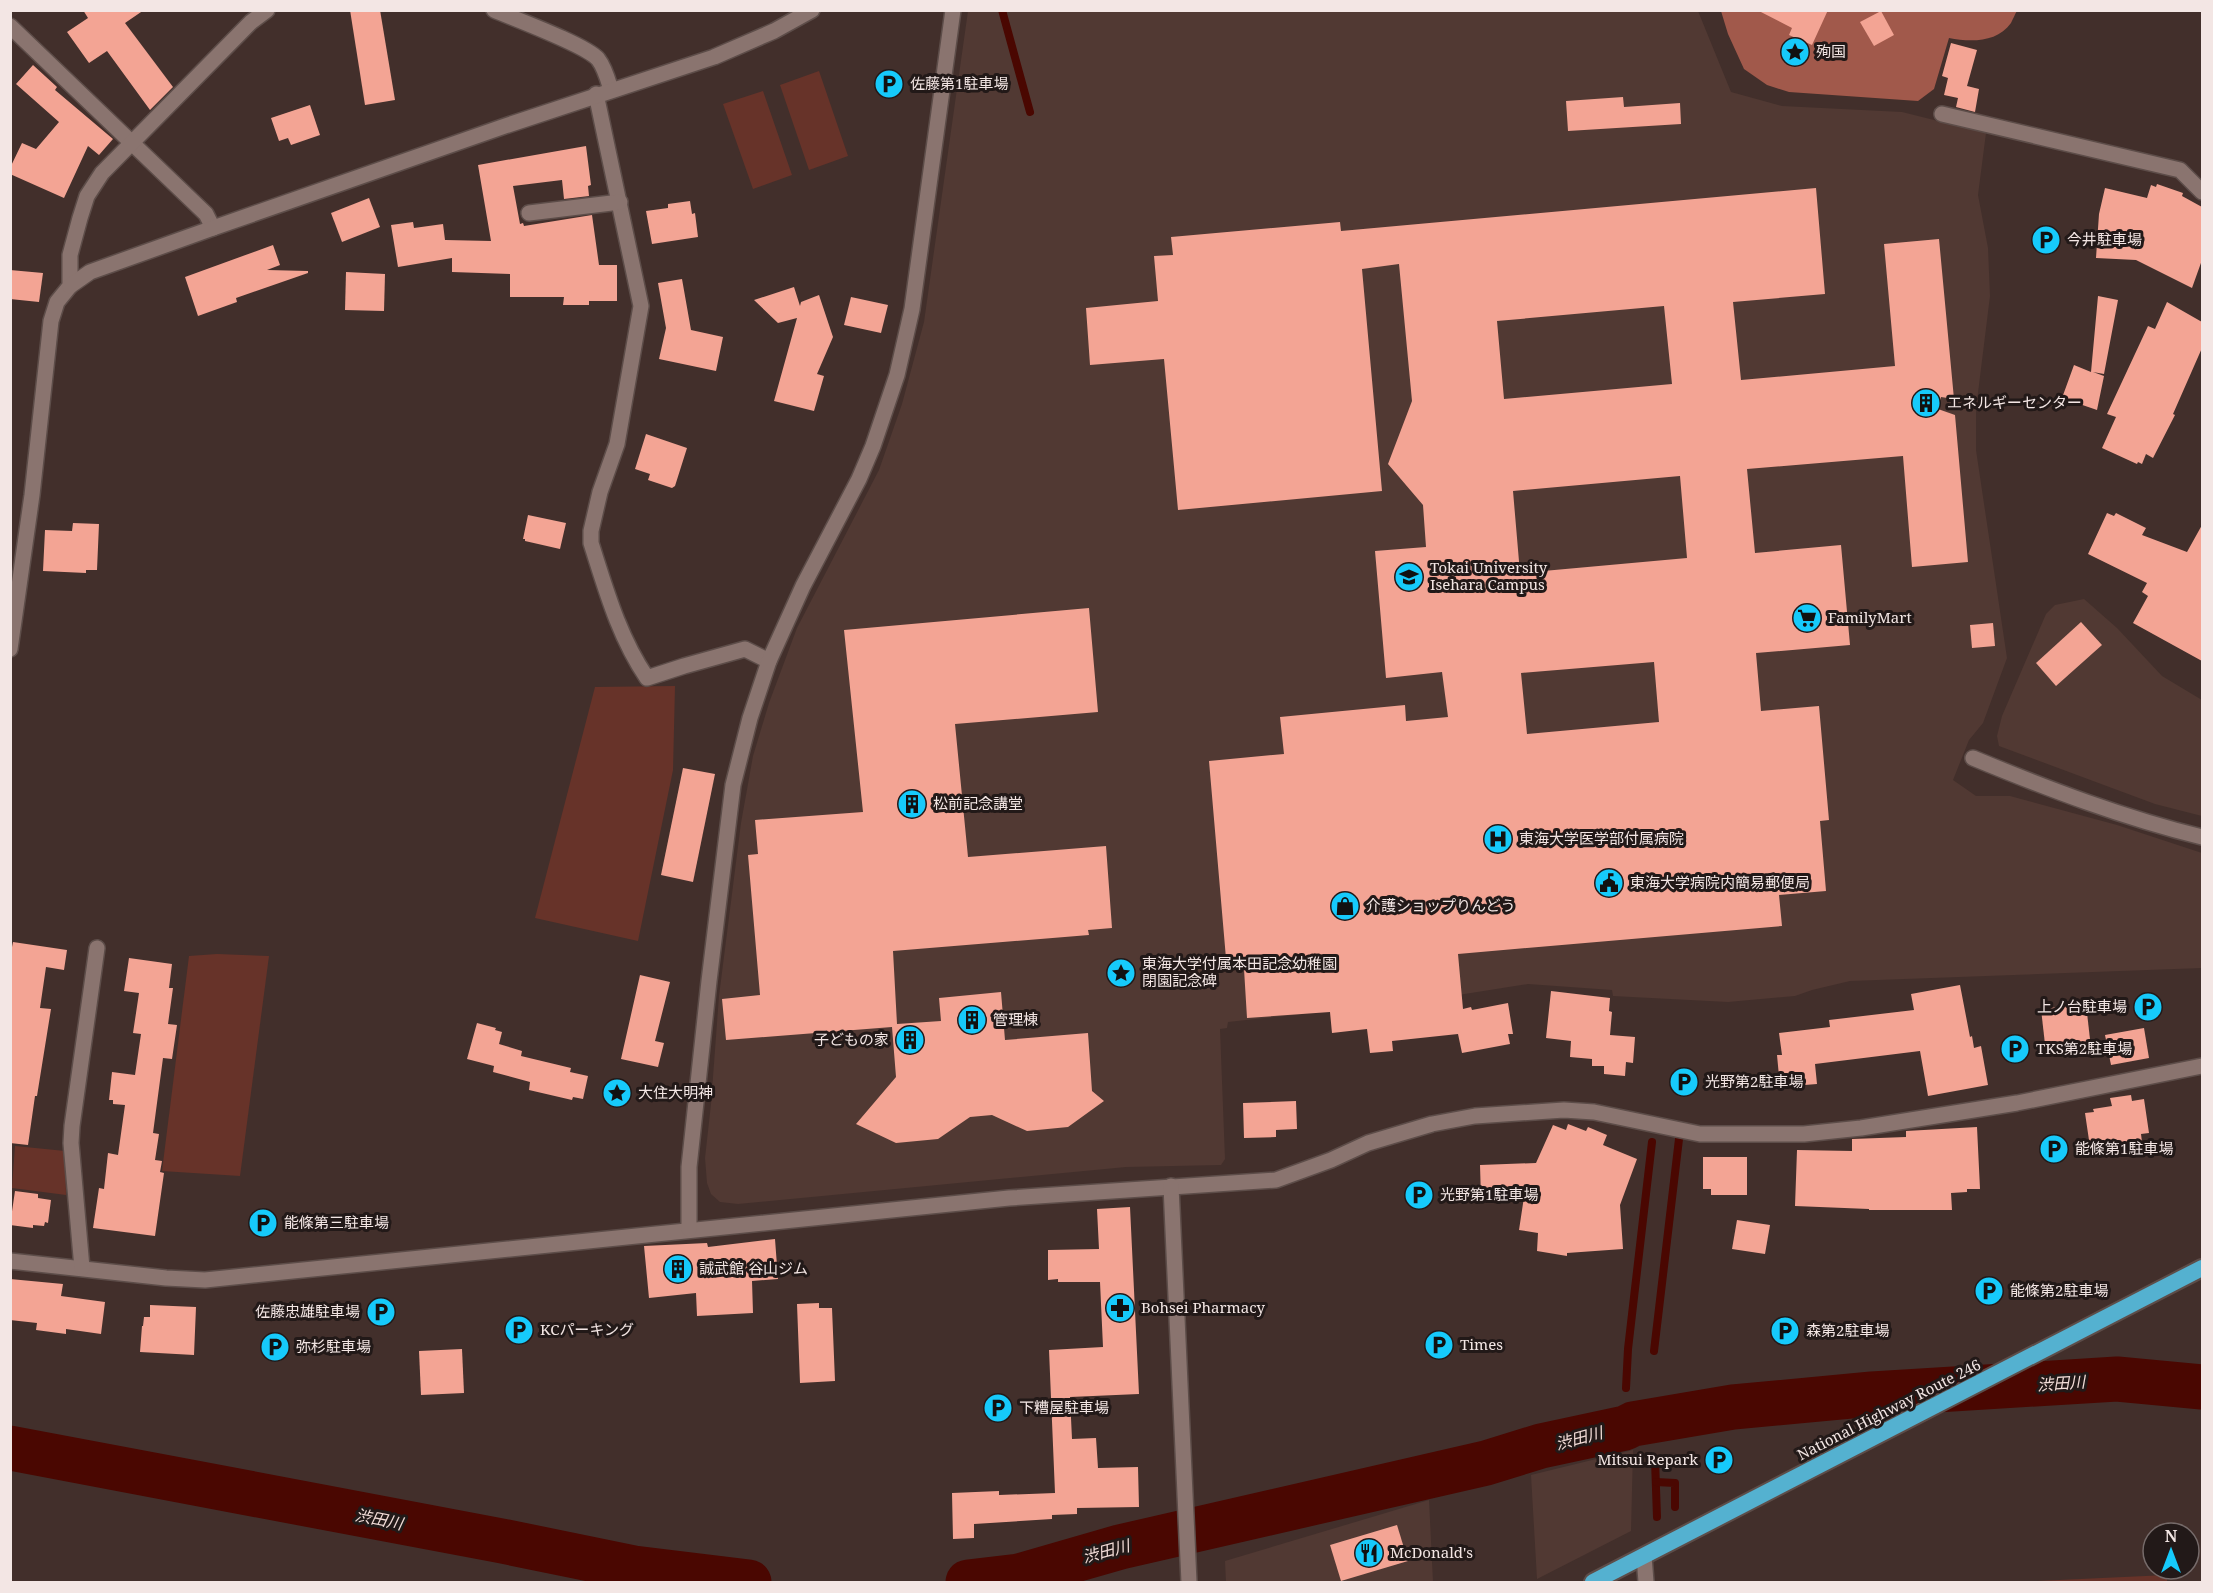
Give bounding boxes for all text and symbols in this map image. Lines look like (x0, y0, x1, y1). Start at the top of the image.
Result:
place icon: 殉国 (1779, 36, 1811, 68)
place label: 殉国 (1816, 41, 1846, 61)
parking icon: 佐藤第1駐車場 (873, 68, 905, 100)
place label: 佐藤第1駐車場 (910, 73, 1008, 93)
parking icon: 今井駐車場 (2030, 224, 2062, 256)
place label: 今井駐車場 (2067, 229, 2142, 249)
building icon: エネルギーセンター (1910, 387, 1942, 419)
place label: エネルギーセンター (1947, 392, 2082, 412)
place label: Tokai University Isehara Campus (1430, 557, 1548, 594)
school or university icon: Tokai University Isehara Campus (1393, 561, 1425, 593)
supermarket icon: FamilyMart (1791, 602, 1823, 634)
place label: FamilyMart (1828, 607, 1912, 627)
building icon: 松前記念講堂 (896, 788, 928, 820)
place label: 松前記念講堂 (933, 793, 1023, 813)
hospital icon: 東海大学医学部付属病院 (1482, 823, 1514, 855)
place label: 東海大学医学部付属病院 (1519, 828, 1684, 848)
public building icon: 東海大学病院内簡易郵便局 (1593, 867, 1625, 899)
place label: 東海大学病院内簡易郵便局 (1630, 872, 1810, 892)
shop icon: 介護ショップりんどう (1329, 890, 1361, 922)
place label: 介護ショップりんどう (1366, 895, 1516, 915)
place label: 東海大学付属本田記念幼稚園 閉園記念碑 (1142, 953, 1337, 990)
place icon: 東海大学付属本田記念幼稚園 閉園記念碑 (1105, 957, 1137, 989)
parking icon: 上ノ台駐車場 (2132, 991, 2164, 1023)
place label: 上ノ台駐車場 (2037, 996, 2127, 1016)
building icon: 管理棟 (956, 1004, 988, 1036)
place label: 管理棟 (993, 1009, 1038, 1029)
building icon: 子どもの家 (894, 1024, 926, 1056)
place label: 子どもの家 (814, 1029, 889, 1049)
parking icon: TKS第2駐車場 (1999, 1033, 2031, 1065)
place label: TKS第2駐車場 (2036, 1038, 2132, 1058)
parking icon: 光野第2駐車場 (1668, 1066, 1700, 1098)
place label: 光野第2駐車場 (1705, 1071, 1803, 1091)
place icon: 大住大明神 (601, 1077, 633, 1109)
place label: 大住大明神 (638, 1082, 713, 1102)
parking icon: 能條第1駐車場 (2038, 1133, 2070, 1165)
place label: 能條第1駐車場 (2075, 1138, 2173, 1158)
parking icon: 光野第1駐車場 (1403, 1179, 1435, 1211)
place label: 光野第1駐車場 (1440, 1184, 1538, 1204)
parking icon: 能條第三駐車場 (247, 1207, 279, 1239)
place label: 能條第三駐車場 (284, 1212, 389, 1232)
building icon: 誠武館 谷山ジム (662, 1253, 694, 1285)
place label: 誠武館 谷山ジム (699, 1258, 808, 1278)
parking icon: 能條第2駐車場 (1973, 1275, 2005, 1307)
place label: 能條第2駐車場 (2010, 1280, 2108, 1300)
pharmacy icon: Bohsei Pharmacy (1104, 1292, 1136, 1324)
parking icon: 佐藤忠雄駐車場 (365, 1296, 397, 1328)
place label: Bohsei Pharmacy (1141, 1297, 1266, 1317)
place label: 佐藤忠雄駐車場 (255, 1301, 360, 1321)
parking icon: KCパーキング (503, 1314, 535, 1346)
parking icon: 森第2駐車場 (1769, 1315, 1801, 1347)
place label: KCパーキング (540, 1319, 634, 1339)
place label: 森第2駐車場 (1806, 1320, 1889, 1340)
parking icon: Times (1423, 1329, 1455, 1361)
parking icon: 弥杉駐車場 (259, 1331, 291, 1363)
place label: Times (1460, 1334, 1503, 1354)
place label: 弥杉駐車場 (296, 1336, 371, 1356)
street label: National Highway Route 246 (1793, 1354, 1984, 1464)
water label: 渋田川 (2036, 1370, 2088, 1396)
parking icon: 下糟屋駐車場 (982, 1392, 1014, 1424)
place label: 下糟屋駐車場 (1019, 1397, 1109, 1417)
water label: 渋田川 (1553, 1421, 1607, 1455)
parking icon: Mitsui Repark (1703, 1444, 1735, 1476)
place label: Mitsui Repark (1597, 1449, 1698, 1469)
water label: 渋田川 (353, 1504, 407, 1535)
north arrow (2141, 1521, 2201, 1581)
text: N (2165, 1525, 2178, 1547)
water label: 渋田川 (1080, 1534, 1134, 1568)
restaurant icon: McDonald's (1353, 1537, 1385, 1569)
place label: McDonald's (1390, 1542, 1473, 1562)

